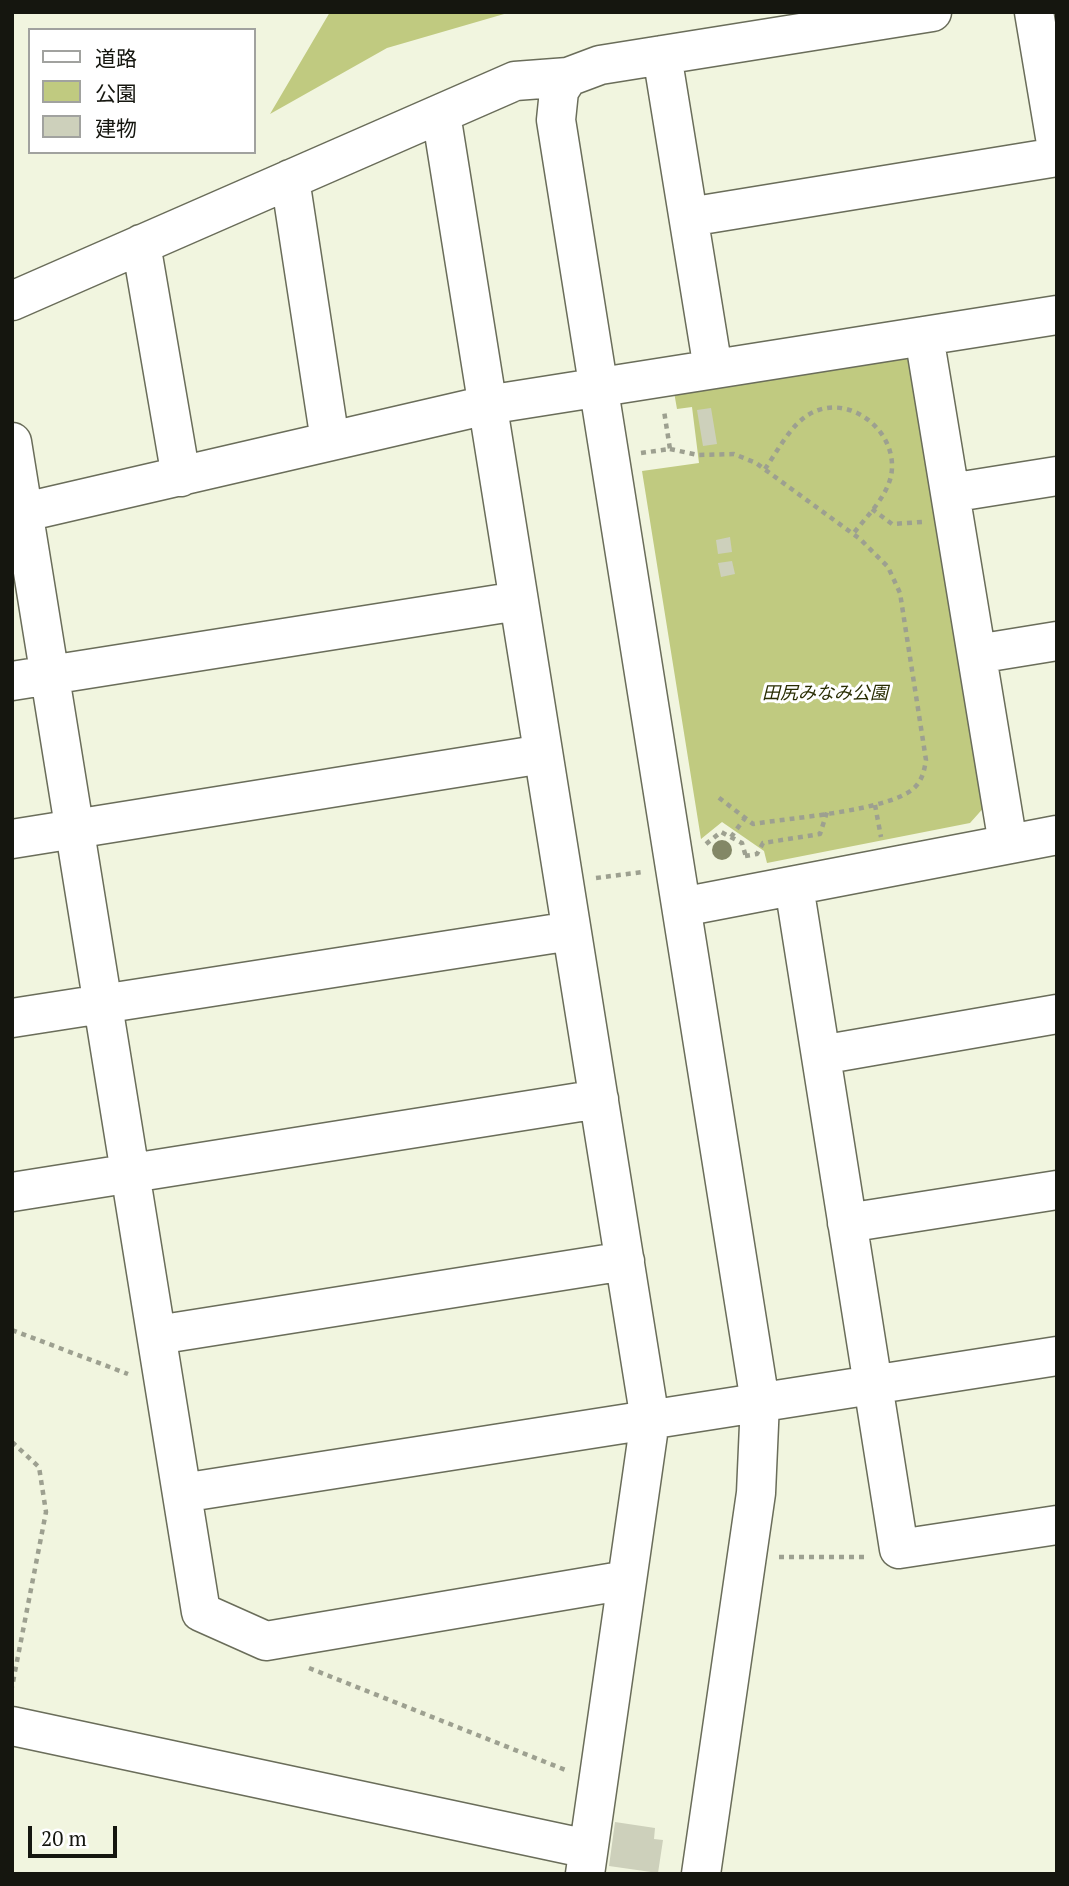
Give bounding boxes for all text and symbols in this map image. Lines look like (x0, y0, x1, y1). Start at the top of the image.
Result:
legend (28, 28, 256, 154)
text: 道路 (95, 44, 137, 72)
text: 公園 (95, 79, 137, 107)
text: 建物 (95, 114, 137, 142)
park label: 田尻みなみ公園 (762, 683, 888, 705)
scale bar (32, 1812, 121, 1856)
text: 20 m (41, 1824, 87, 1852)

